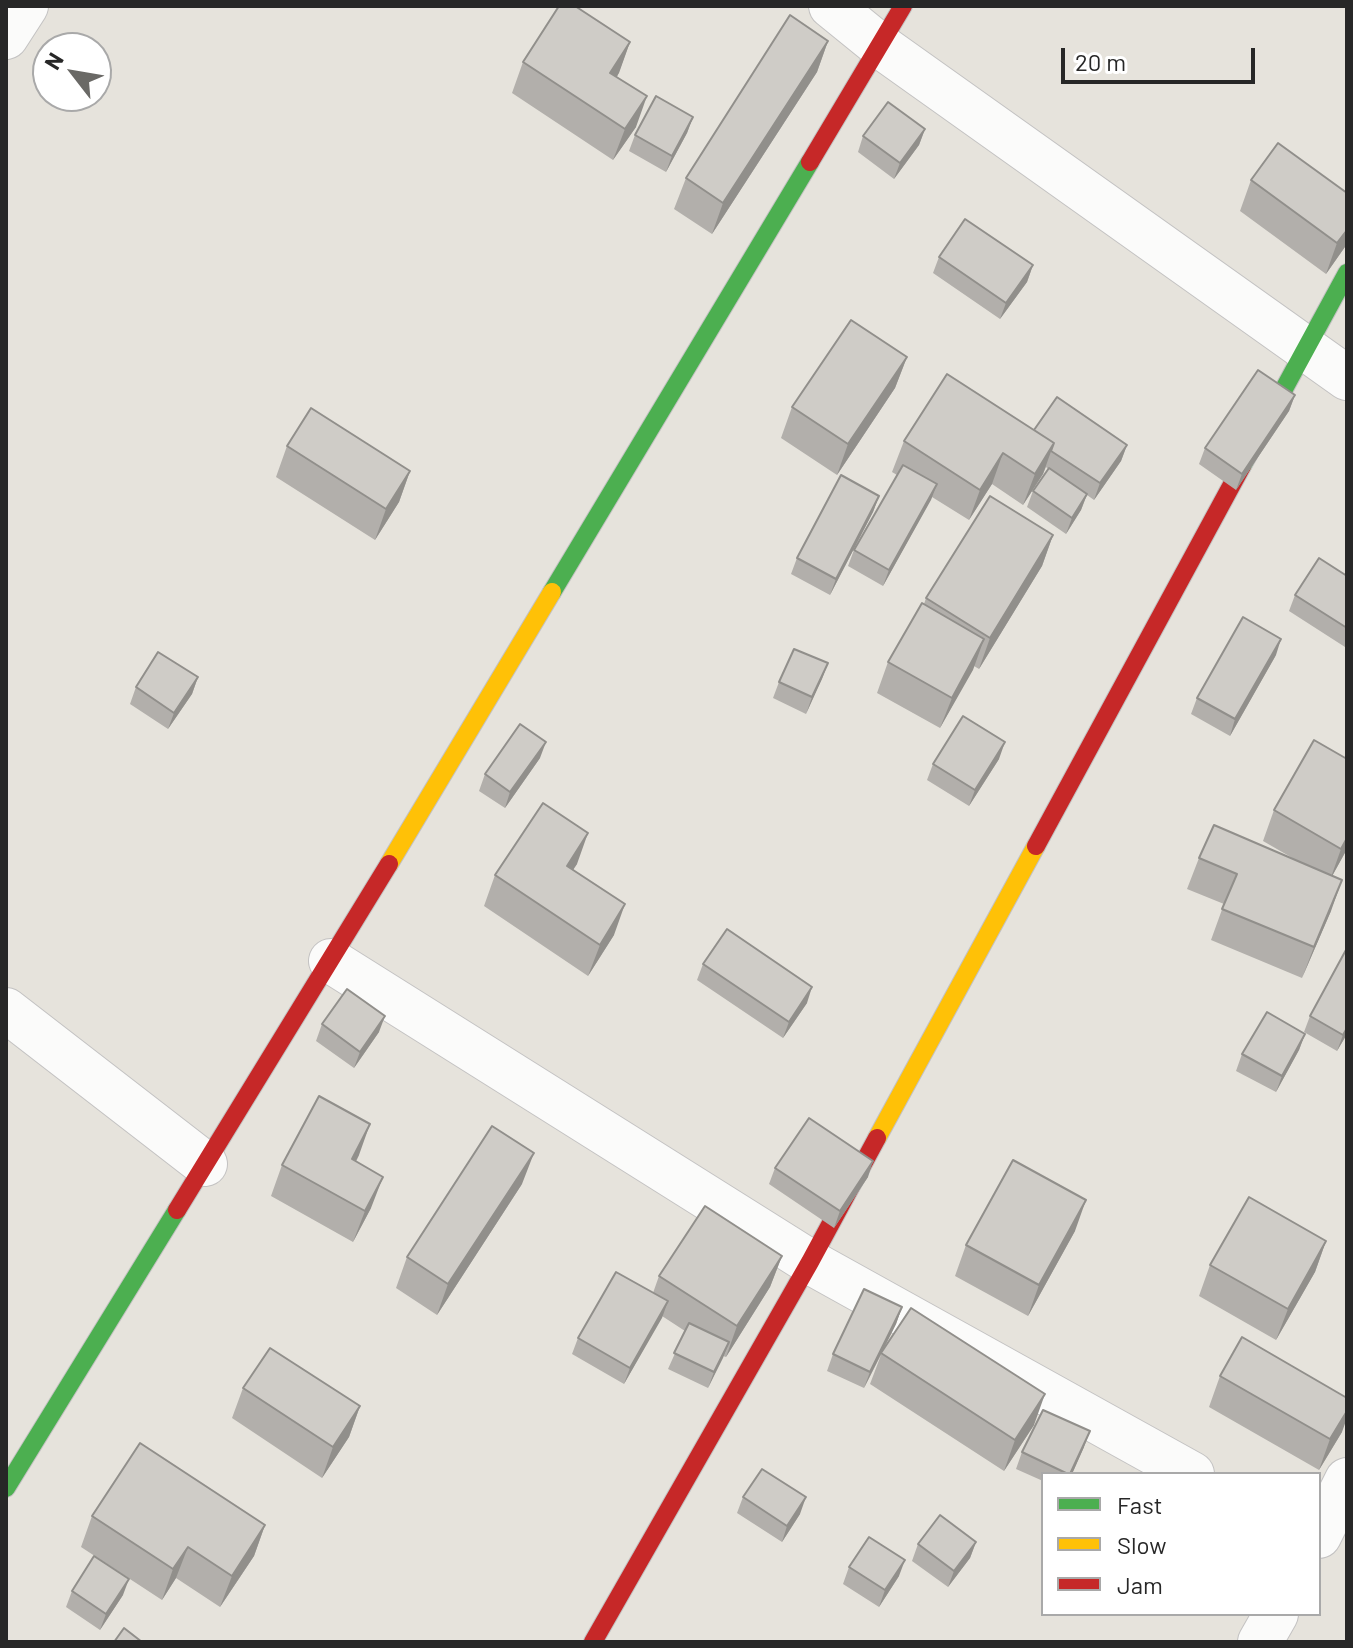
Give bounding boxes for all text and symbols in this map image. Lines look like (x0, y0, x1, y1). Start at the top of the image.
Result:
north arrow (32, 32, 112, 112)
scale bar (1065, 32, 1259, 82)
text: 20 m (1075, 47, 1126, 76)
text: N (38, 48, 68, 74)
legend (1041, 1472, 1321, 1616)
text: Fast (1117, 1490, 1162, 1519)
text: Slow (1117, 1530, 1166, 1559)
text: Jam (1117, 1570, 1163, 1599)

